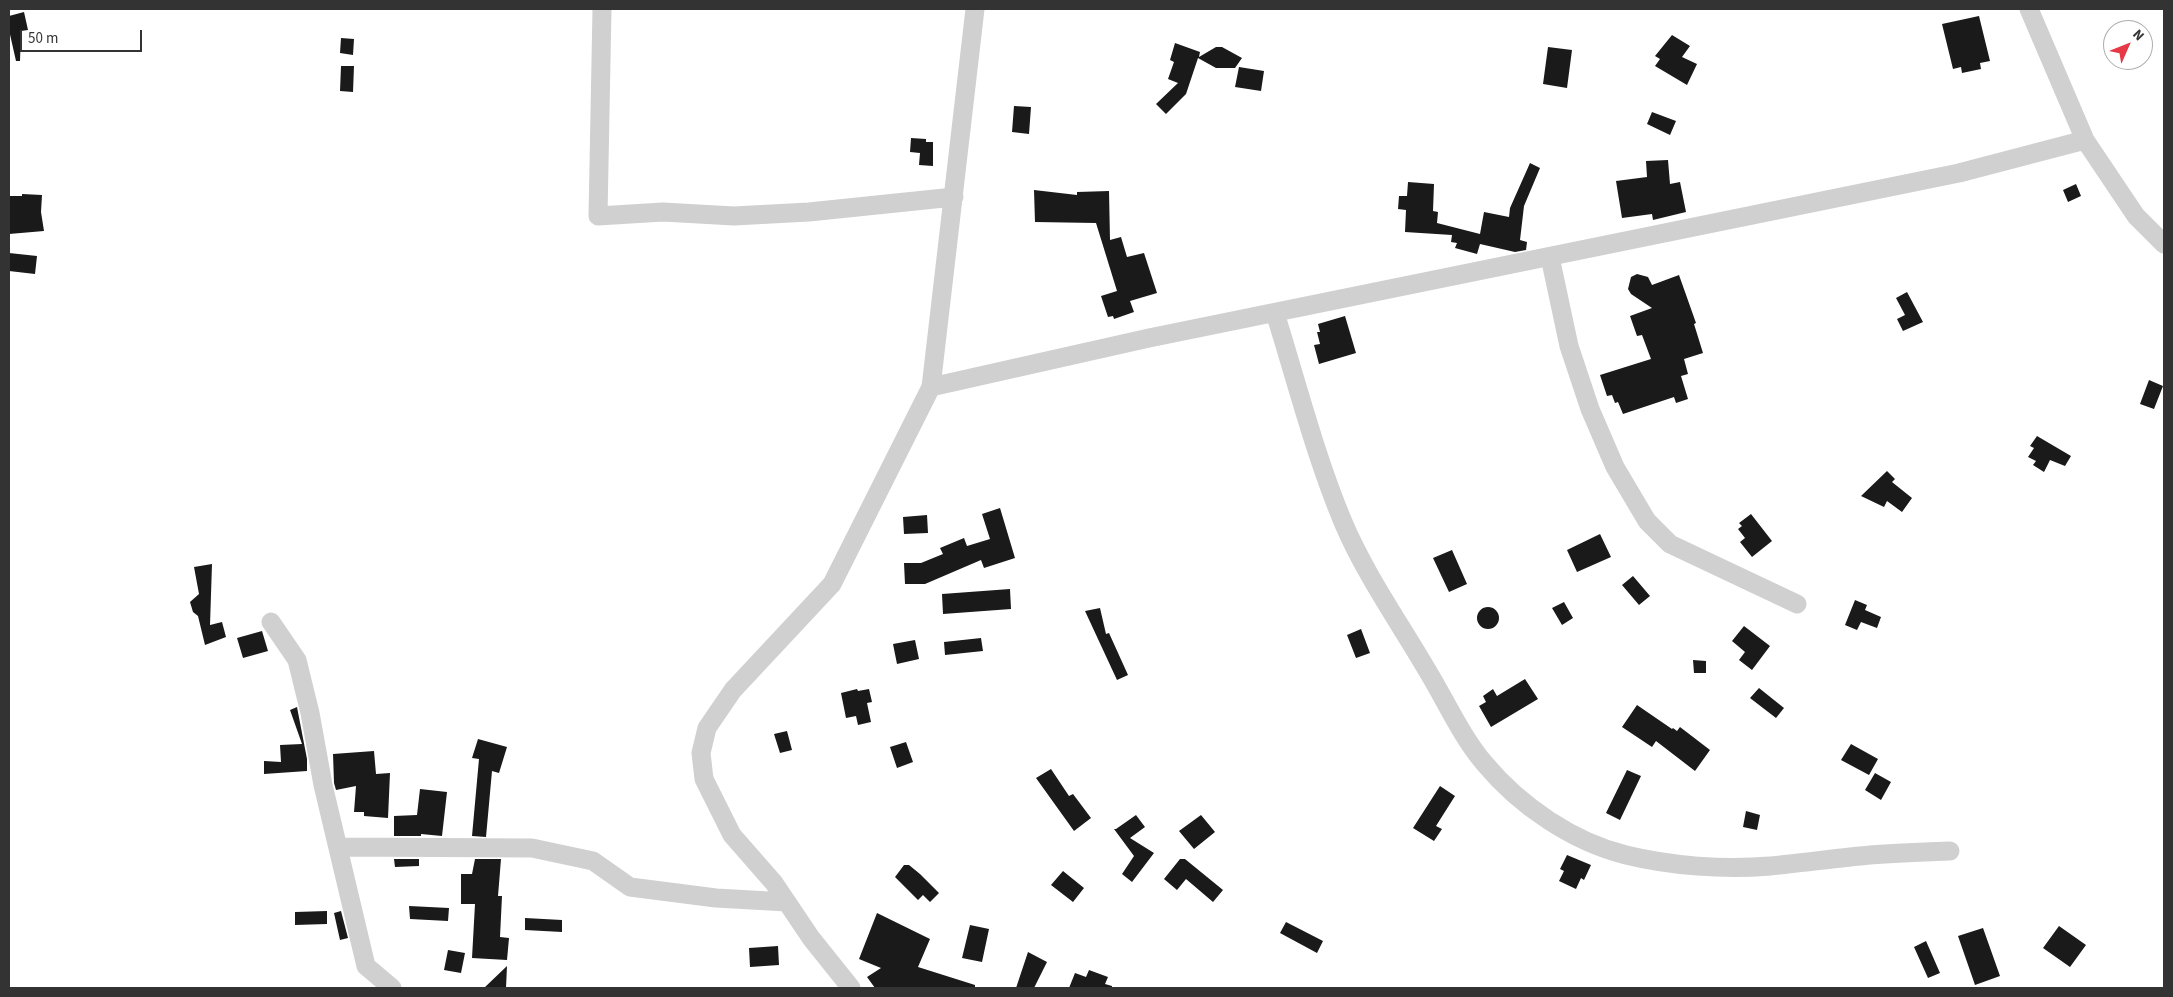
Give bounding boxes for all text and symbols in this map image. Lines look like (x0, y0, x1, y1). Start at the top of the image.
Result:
scale bar (22, 20, 145, 52)
north arrow (2103, 20, 2153, 70)
text: N (2128, 25, 2148, 46)
text: 50 m (28, 28, 58, 49)

